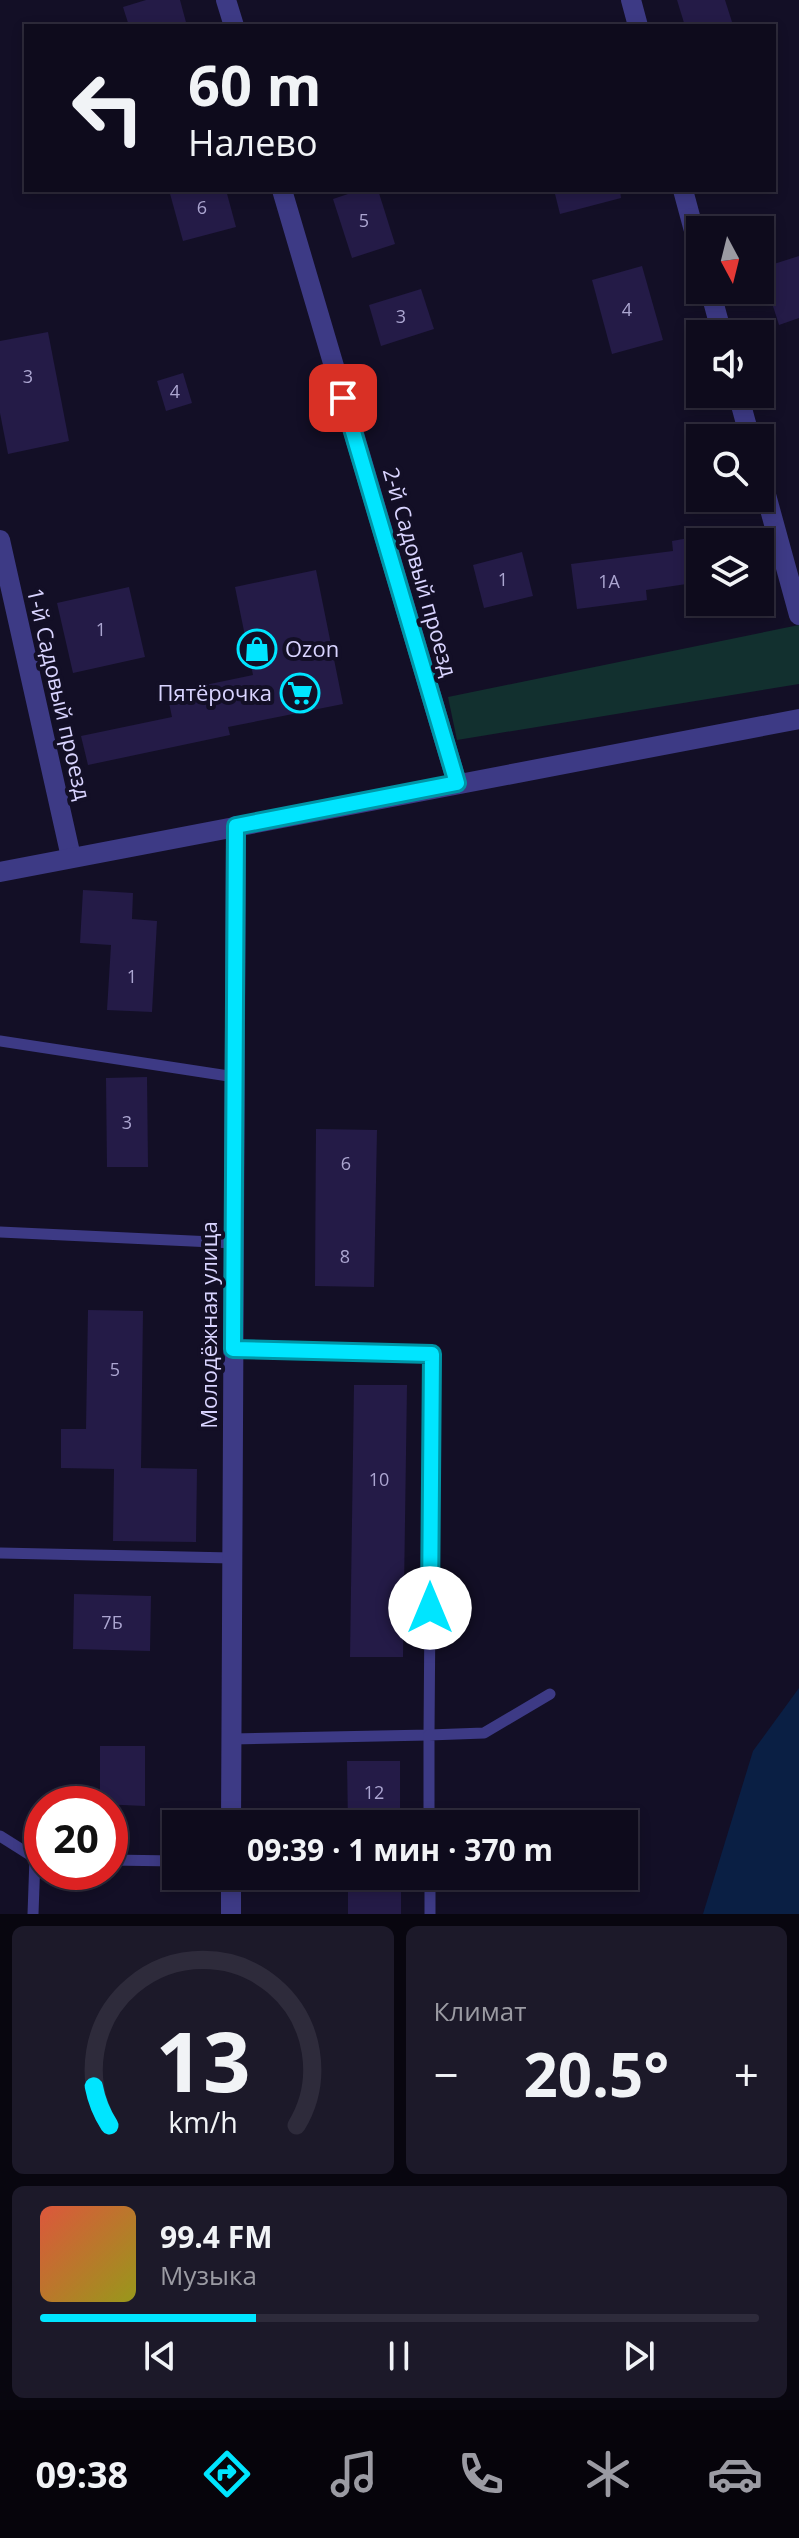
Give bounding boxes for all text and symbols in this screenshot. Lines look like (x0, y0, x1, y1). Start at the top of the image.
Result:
text: 60 m (188, 46, 322, 122)
icon: left (56, 56, 160, 160)
text: Налево (188, 118, 318, 167)
house number: 6 (197, 195, 207, 219)
house number: 5 (359, 208, 369, 232)
north arrow (686, 216, 774, 304)
map controls (686, 216, 774, 616)
house number: 4 (622, 297, 632, 321)
house number: 3 (396, 304, 406, 328)
button: sound (686, 320, 774, 408)
house number: 3 (23, 364, 33, 388)
pin (309, 364, 377, 432)
icon: arrive (321, 376, 365, 420)
house number: 4 (170, 379, 180, 403)
button: search (686, 424, 774, 512)
street label: 2-й Садовый проезд (377, 464, 465, 680)
button: layers (686, 528, 774, 616)
house number: 1 (498, 567, 508, 591)
house number: 1А (598, 569, 620, 593)
street label: 1-й Садовый проезд (21, 585, 99, 803)
house number: 1 (96, 617, 106, 641)
shop icon: Ozon (236, 628, 278, 670)
place label: Ozon (285, 633, 339, 663)
supermarket icon: Пятёрочка (279, 672, 321, 714)
place label: Пятёрочка (157, 677, 272, 707)
house number: 1 (127, 964, 137, 988)
house number: 3 (122, 1110, 132, 1134)
house number: 6 (341, 1151, 351, 1175)
street label: Молодёжная улица (193, 1221, 223, 1429)
house number: 8 (340, 1244, 350, 1268)
house number: 5 (110, 1357, 120, 1381)
house number: 10 (369, 1467, 389, 1491)
position arrow (388, 1566, 472, 1650)
house number: 7Б (101, 1610, 123, 1634)
house number: 12 (364, 1780, 384, 1804)
speed limit sign: 20 (24, 1786, 128, 1890)
text: 09:39 · 1 мин · 370 m (247, 1829, 553, 1870)
text: Климат (434, 1993, 527, 2029)
text: 13 (155, 2003, 250, 2116)
text: 20.5° (523, 2033, 669, 2115)
text: − (434, 2044, 459, 2104)
text: + (734, 2044, 759, 2104)
text: km/h (168, 2102, 237, 2141)
text: 99.4 FM (160, 2216, 273, 2257)
text: Музыка (160, 2257, 257, 2293)
icon: previous (138, 2334, 182, 2378)
icon: pause (377, 2334, 421, 2378)
icon: next (617, 2334, 661, 2378)
icon: directions (199, 2446, 255, 2502)
icon: music (326, 2446, 382, 2502)
icon: phone (453, 2446, 509, 2502)
icon: climate (580, 2446, 636, 2502)
icon: car (707, 2446, 763, 2502)
text: 09:38 (36, 2450, 128, 2499)

